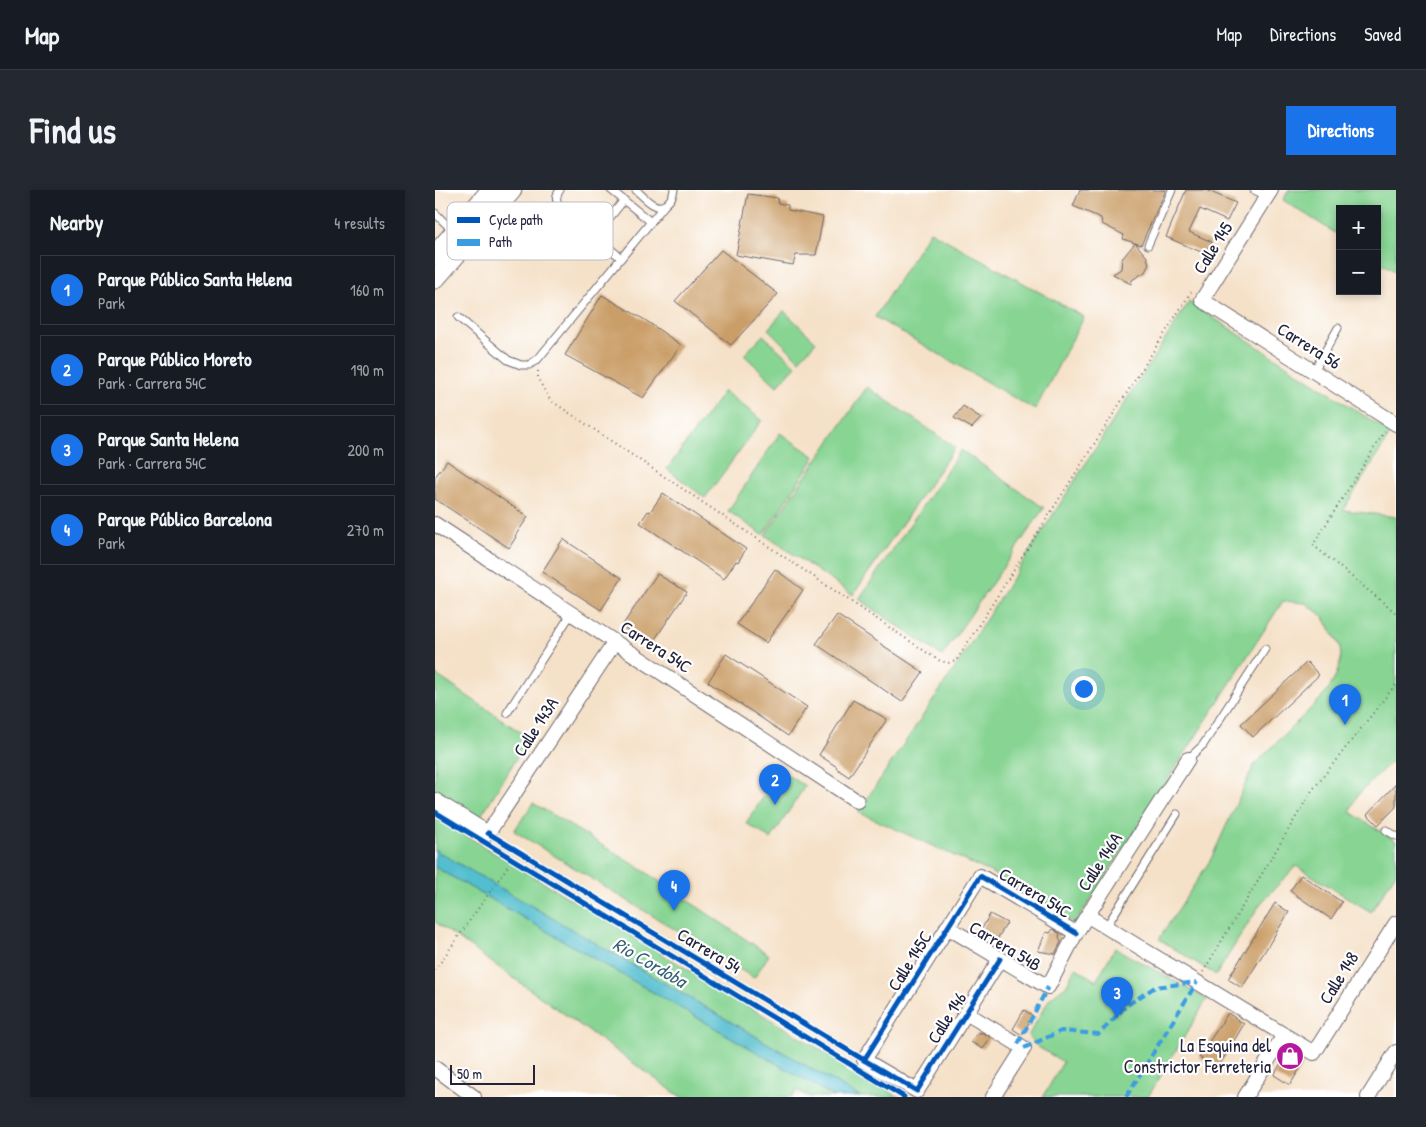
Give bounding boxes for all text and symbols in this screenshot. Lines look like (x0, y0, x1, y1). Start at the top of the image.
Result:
text: Map (25, 19, 59, 51)
text: Map (1217, 22, 1242, 47)
text: Directions (1270, 22, 1336, 47)
text: Saved (1364, 22, 1401, 47)
button: Directions (1286, 106, 1396, 155)
text: Find us (30, 107, 116, 154)
legend (447, 202, 613, 260)
map controls (1336, 205, 1381, 295)
button: + (1336, 205, 1381, 250)
text: Nearby (50, 208, 103, 237)
text: Cycle path (489, 210, 543, 230)
text: 4 results (334, 212, 385, 234)
street label: Calle 145 (1187, 217, 1238, 278)
text: Path (489, 232, 512, 251)
button: − (1336, 250, 1381, 295)
text: Parque Público Santa Helena (98, 266, 292, 292)
text: 1 (64, 279, 70, 301)
text: 160 m (350, 279, 384, 301)
text: Park (98, 292, 125, 314)
street label: Carrera 56 (1273, 316, 1346, 375)
text: Parque Público Moreto (98, 346, 252, 372)
text: 2 (63, 359, 71, 381)
text: 190 m (351, 359, 384, 381)
text: Park · Carrera 54C (98, 372, 207, 394)
text: Parque Santa Helena (98, 426, 238, 452)
text: 3 (63, 439, 71, 461)
text: 200 m (348, 439, 384, 461)
text: Park · Carrera 54C (98, 452, 207, 474)
text: Parque Público Barcelona (98, 506, 272, 532)
text: 4 (64, 519, 70, 541)
text: 270 m (347, 519, 384, 541)
text: Park (98, 532, 125, 554)
street label: Carrera 54C (616, 614, 697, 679)
your location (1071, 676, 1097, 702)
pin: 1 (1329, 684, 1361, 725)
street label: Calle 143A (507, 692, 564, 761)
pin: 2 (759, 764, 791, 805)
street label: Calle 146A (1071, 827, 1128, 896)
street label: Carrera 54C (994, 861, 1076, 924)
pin: 4 (658, 870, 690, 911)
street label: Carrera 54B (965, 914, 1046, 977)
street label: Carrera 54 (673, 922, 746, 980)
street label: Calle 145C (881, 926, 938, 996)
water label: Rio Cordoba (609, 931, 694, 995)
street label: Calle 148 (1313, 947, 1364, 1009)
pin: 3 (1101, 977, 1133, 1018)
street label: Calle 146 (921, 987, 972, 1048)
place label: La Esquina del Constrictor Ferreteria (1124, 1033, 1271, 1079)
shop icon: La Esquina del Constrictor Ferreteria (1275, 1041, 1305, 1071)
scale bar (450, 1062, 535, 1085)
text: 50 m (457, 1064, 482, 1083)

